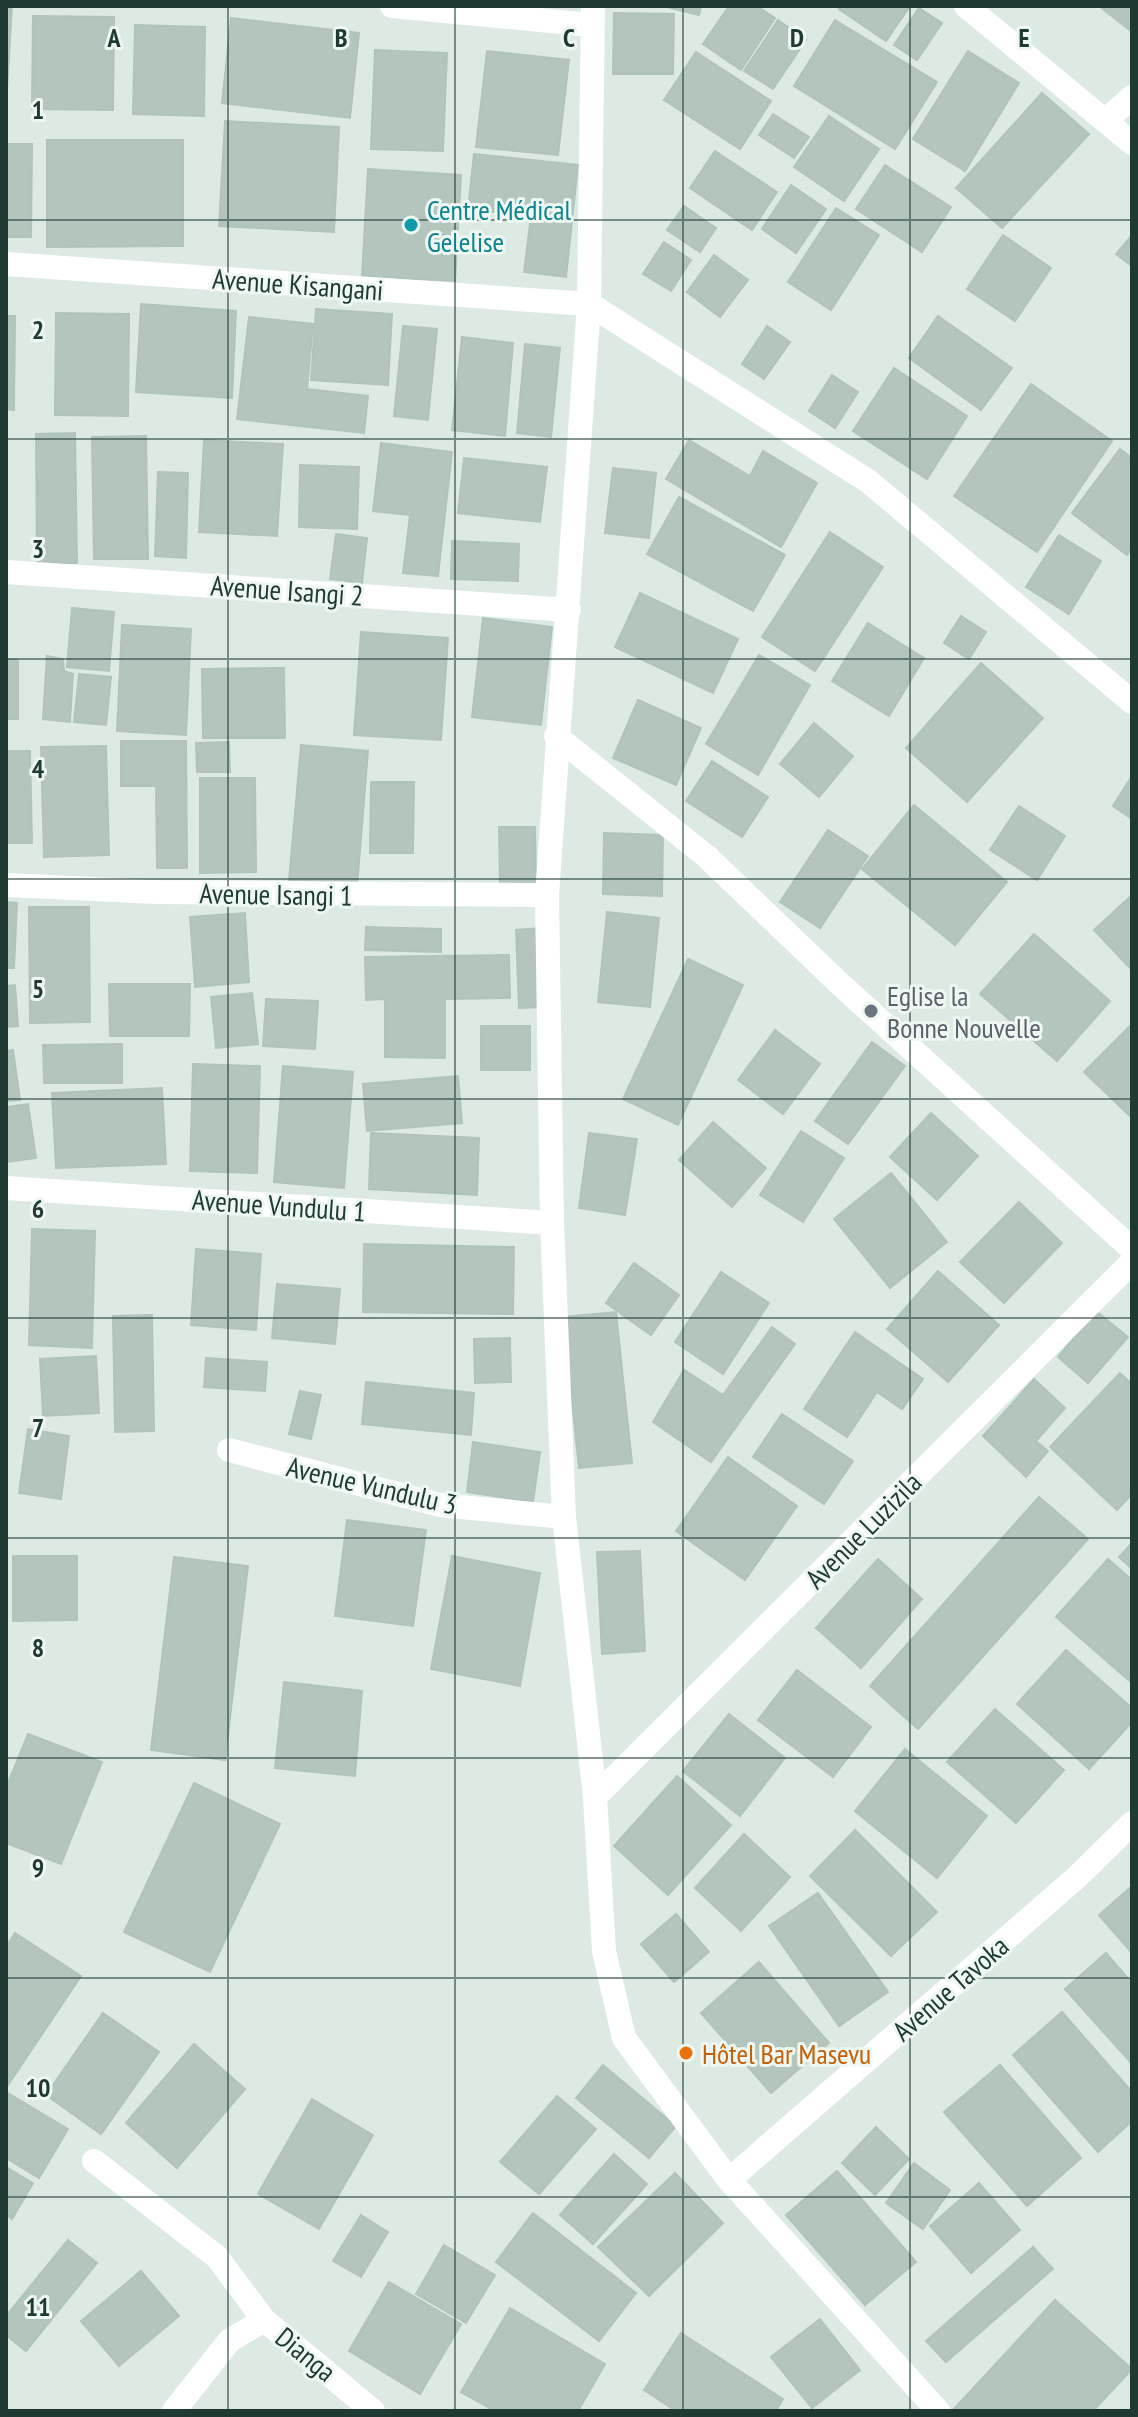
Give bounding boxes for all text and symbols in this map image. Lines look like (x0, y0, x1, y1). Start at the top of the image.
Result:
text: A (106, 21, 121, 54)
text: B (335, 21, 348, 54)
text: C (563, 21, 575, 54)
text: D (790, 21, 804, 54)
text: E (1018, 21, 1030, 54)
text: 1 (32, 93, 44, 126)
place label: Centre Médical Gelelise (427, 191, 572, 260)
marker: Centre Médical Gelelise (402, 216, 420, 234)
street label: Avenue Kisangani (211, 260, 385, 308)
text: 2 (32, 313, 44, 346)
text: 3 (32, 532, 44, 565)
street label: Avenue Isangi 2 (209, 566, 365, 614)
text: 4 (32, 752, 45, 785)
street label: Avenue Isangi 1 (199, 874, 353, 914)
text: 5 (32, 972, 44, 1005)
place label: Eglise la Bonne Nouvelle (887, 977, 1041, 1046)
marker: Eglise la Bonne Nouvelle (862, 1002, 880, 1020)
street label: Avenue Vundulu 1 (191, 1180, 367, 1230)
text: 6 (32, 1192, 44, 1225)
text: 7 (32, 1411, 44, 1444)
street label: Avenue Vundulu 3 (283, 1447, 461, 1523)
street label: Avenue Luzizila (797, 1464, 929, 1596)
text: 8 (32, 1631, 44, 1664)
text: 9 (32, 1851, 44, 1884)
street label: Avenue Tavoka (884, 1927, 1016, 2049)
place label: Hôtel Bar Masevu (702, 2035, 871, 2072)
marker: Hôtel Bar Masevu (677, 2044, 695, 2062)
text: 10 (26, 2071, 50, 2104)
text: 11 (26, 2290, 50, 2323)
street label: Dianga (268, 2318, 344, 2390)

